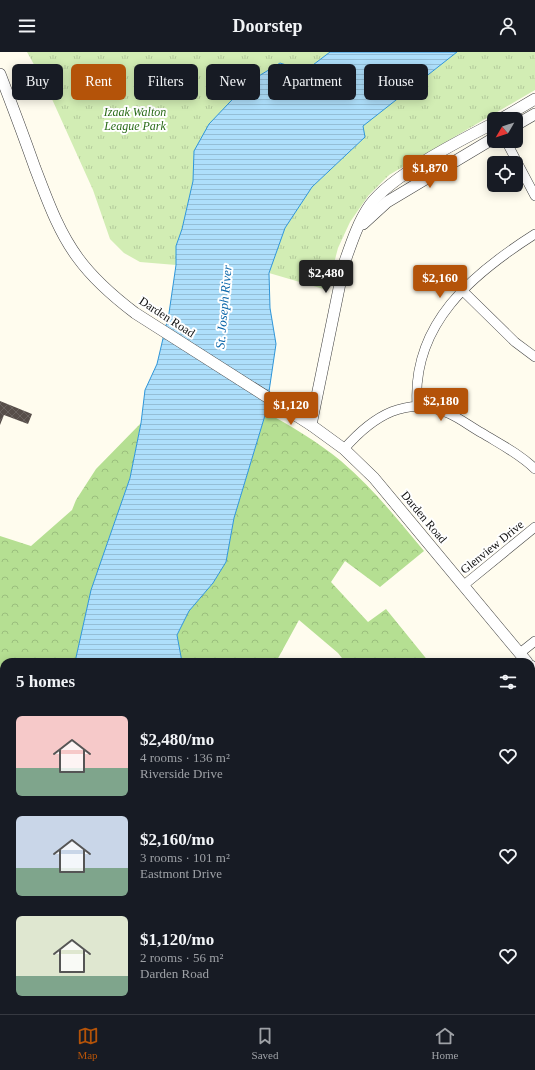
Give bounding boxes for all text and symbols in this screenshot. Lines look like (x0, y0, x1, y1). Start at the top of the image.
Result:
icon: menu (16, 15, 38, 37)
icon: person (497, 15, 519, 37)
text: Doorstep (233, 16, 303, 36)
chip: Buy (12, 64, 63, 100)
chip: Rent (71, 64, 126, 100)
chip: Filters (134, 64, 198, 100)
chip: New (206, 64, 260, 100)
chip: Apartment (268, 64, 356, 100)
chip: House (364, 64, 428, 100)
park label: Izaak Walton League Park (103, 105, 166, 133)
north arrow (487, 112, 523, 148)
map controls (487, 112, 523, 192)
pin: $1,870 (397, 155, 463, 189)
button: locate (487, 156, 523, 192)
text: $1,870 (412, 160, 448, 175)
pin: $2,480 (293, 260, 359, 294)
water label: St. Joseph River (212, 264, 235, 350)
text: $2,480 (308, 265, 344, 280)
pin: $2,160 (407, 265, 473, 299)
text: $2,160 (422, 270, 458, 285)
street label: Darden Road (136, 294, 198, 340)
pin: $2,180 (408, 388, 474, 422)
pin: $1,120 (258, 392, 324, 426)
text: $2,180 (423, 393, 459, 408)
text: $1,120 (273, 397, 309, 412)
street label: Darden Road (398, 488, 450, 546)
street label: Glenview Drive (458, 517, 526, 577)
icon: filters (497, 671, 519, 693)
text: 5 homes (16, 672, 75, 691)
text: $2,480/mo (140, 730, 214, 749)
icon: home (48, 732, 96, 780)
icon: heart (497, 745, 519, 767)
text: 4 rooms · 136 m² (140, 750, 230, 765)
text: Riverside Drive (140, 766, 223, 781)
text: $2,160/mo (140, 830, 214, 849)
icon: home (48, 832, 96, 880)
icon: heart (497, 845, 519, 867)
text: 3 rooms · 101 m² (140, 850, 230, 865)
text: Eastmont Drive (140, 866, 222, 881)
text: $1,120/mo (140, 930, 214, 949)
icon: home (48, 932, 96, 980)
icon: heart (497, 945, 519, 967)
text: 2 rooms · 56 m² (140, 950, 223, 965)
text: Darden Road (140, 966, 209, 981)
tab: Map (77, 1025, 99, 1061)
tab: Saved (252, 1025, 278, 1061)
tab: Home (432, 1025, 458, 1061)

